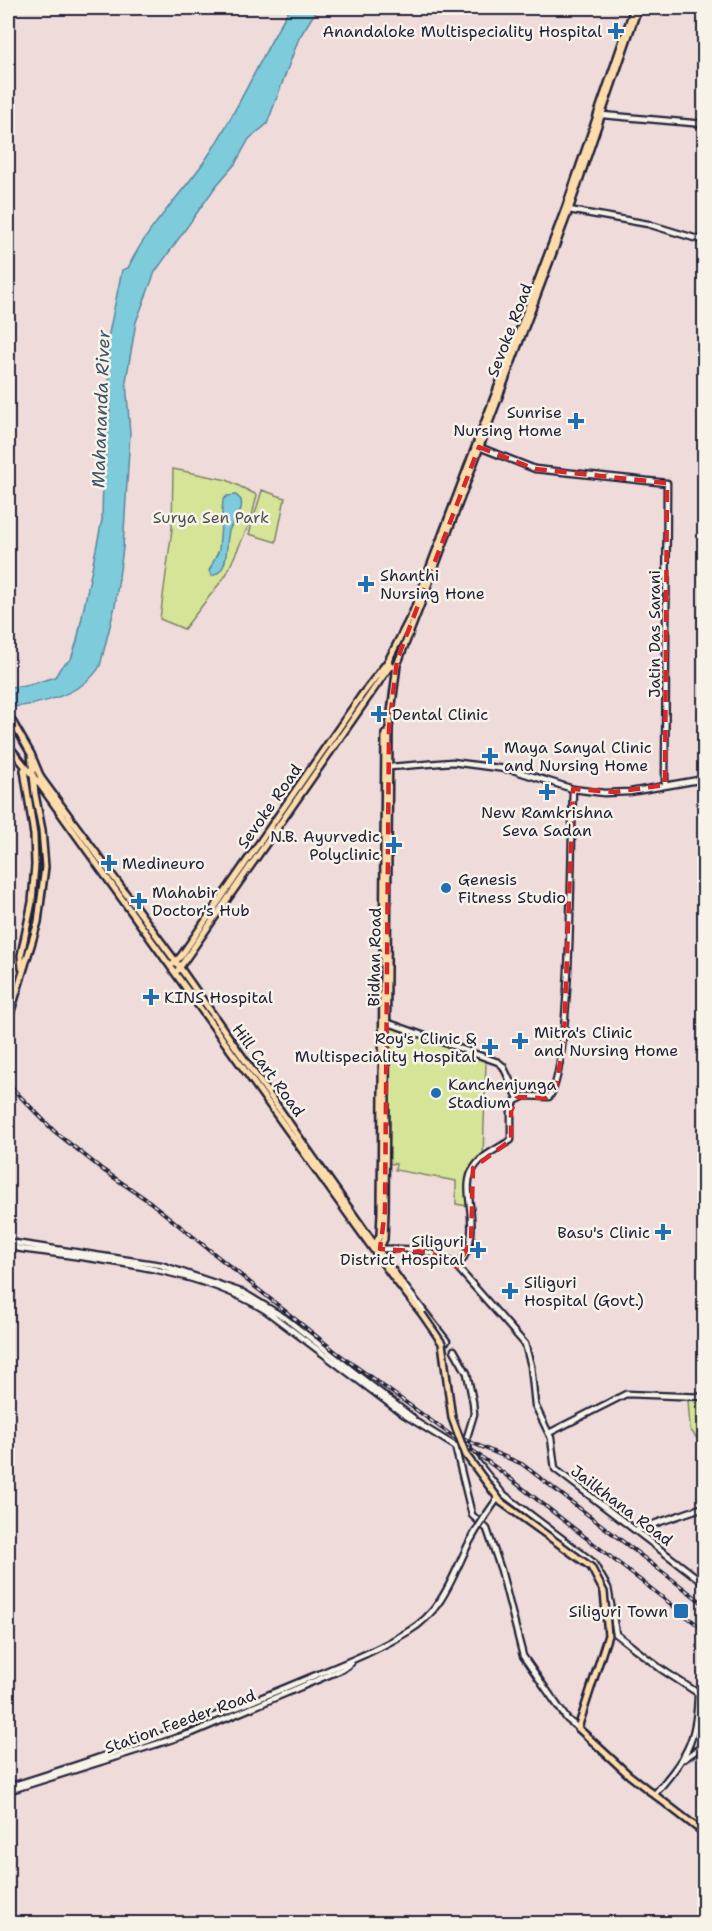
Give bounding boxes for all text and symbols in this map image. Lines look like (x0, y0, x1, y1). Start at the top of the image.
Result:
place label: Anandaloke Multispeciality Hospital (323, 21, 602, 42)
marker: Anandaloke Multispeciality Hospital (607, 22, 625, 40)
street label: Sevoke Road (482, 280, 537, 380)
water label: Mahananda River (86, 329, 116, 489)
place label: Sunrise Nursing Home (453, 402, 562, 441)
marker: Sunrise Nursing Home (567, 412, 585, 430)
park label: Surya Sen Park (153, 507, 269, 528)
place label: Shanthi Nursing Hone (380, 565, 485, 604)
street label: Jatin Das Sarani (644, 570, 665, 698)
marker: Shanthi Nursing Hone (357, 575, 375, 593)
place label: Dental Clinic (392, 704, 488, 725)
marker: Dental Clinic (370, 705, 388, 723)
place label: Maya Sanyal Clinic and Nursing Home (504, 737, 652, 776)
marker: Maya Sanyal Clinic and Nursing Home (481, 747, 499, 765)
street label: Sevoke Road (232, 760, 306, 853)
marker: New Ramkrishna Seva Sadan (538, 783, 556, 801)
place label: New Ramkrishna Seva Sadan (481, 802, 613, 841)
place label: N.B. Ayurvedic Polyclinic (270, 826, 380, 865)
marker: N.B. Ayurvedic Polyclinic (385, 836, 403, 854)
place label: Medineuro (122, 853, 205, 874)
marker: Medineuro (100, 854, 118, 872)
place label: Genesis Fitness Studio (458, 869, 566, 908)
marker: Genesis Fitness Studio (439, 881, 453, 895)
place label: Mahabir Doctor's Hub (152, 882, 250, 921)
marker: Mahabir Doctor's Hub (130, 892, 148, 910)
street label: Bidhan Road (363, 907, 386, 1007)
place label: KINS Hospital (164, 987, 273, 1008)
marker: KINS Hospital (142, 988, 160, 1006)
street label: Hill Cart Road (228, 1020, 309, 1121)
place label: Mitra's Clinic and Nursing Home (534, 1022, 678, 1061)
place label: Roy's Clinic & Multispeciality Hospital (295, 1028, 477, 1067)
marker: Mitra's Clinic and Nursing Home (511, 1032, 529, 1050)
marker: Roy's Clinic & Multispeciality Hospital (481, 1038, 499, 1056)
place label: Kanchenjunga Stadium (448, 1074, 557, 1113)
marker: Kanchenjunga Stadium (429, 1086, 443, 1100)
place label: Basu's Clinic (557, 1222, 650, 1243)
marker: Basu's Clinic (654, 1223, 672, 1241)
place label: Siliguri District Hospital (340, 1231, 464, 1270)
marker: Siliguri District Hospital (469, 1241, 487, 1259)
place label: Siliguri Hospital (Govt.) (524, 1272, 644, 1311)
marker: Siliguri Hospital (Govt.) (501, 1282, 519, 1300)
street label: Jailkhana Road (566, 1460, 677, 1551)
place label: Siliguri Town (569, 1601, 668, 1622)
marker: Siliguri Town (672, 1602, 690, 1620)
street label: Station Feeder Road (102, 1684, 258, 1759)

